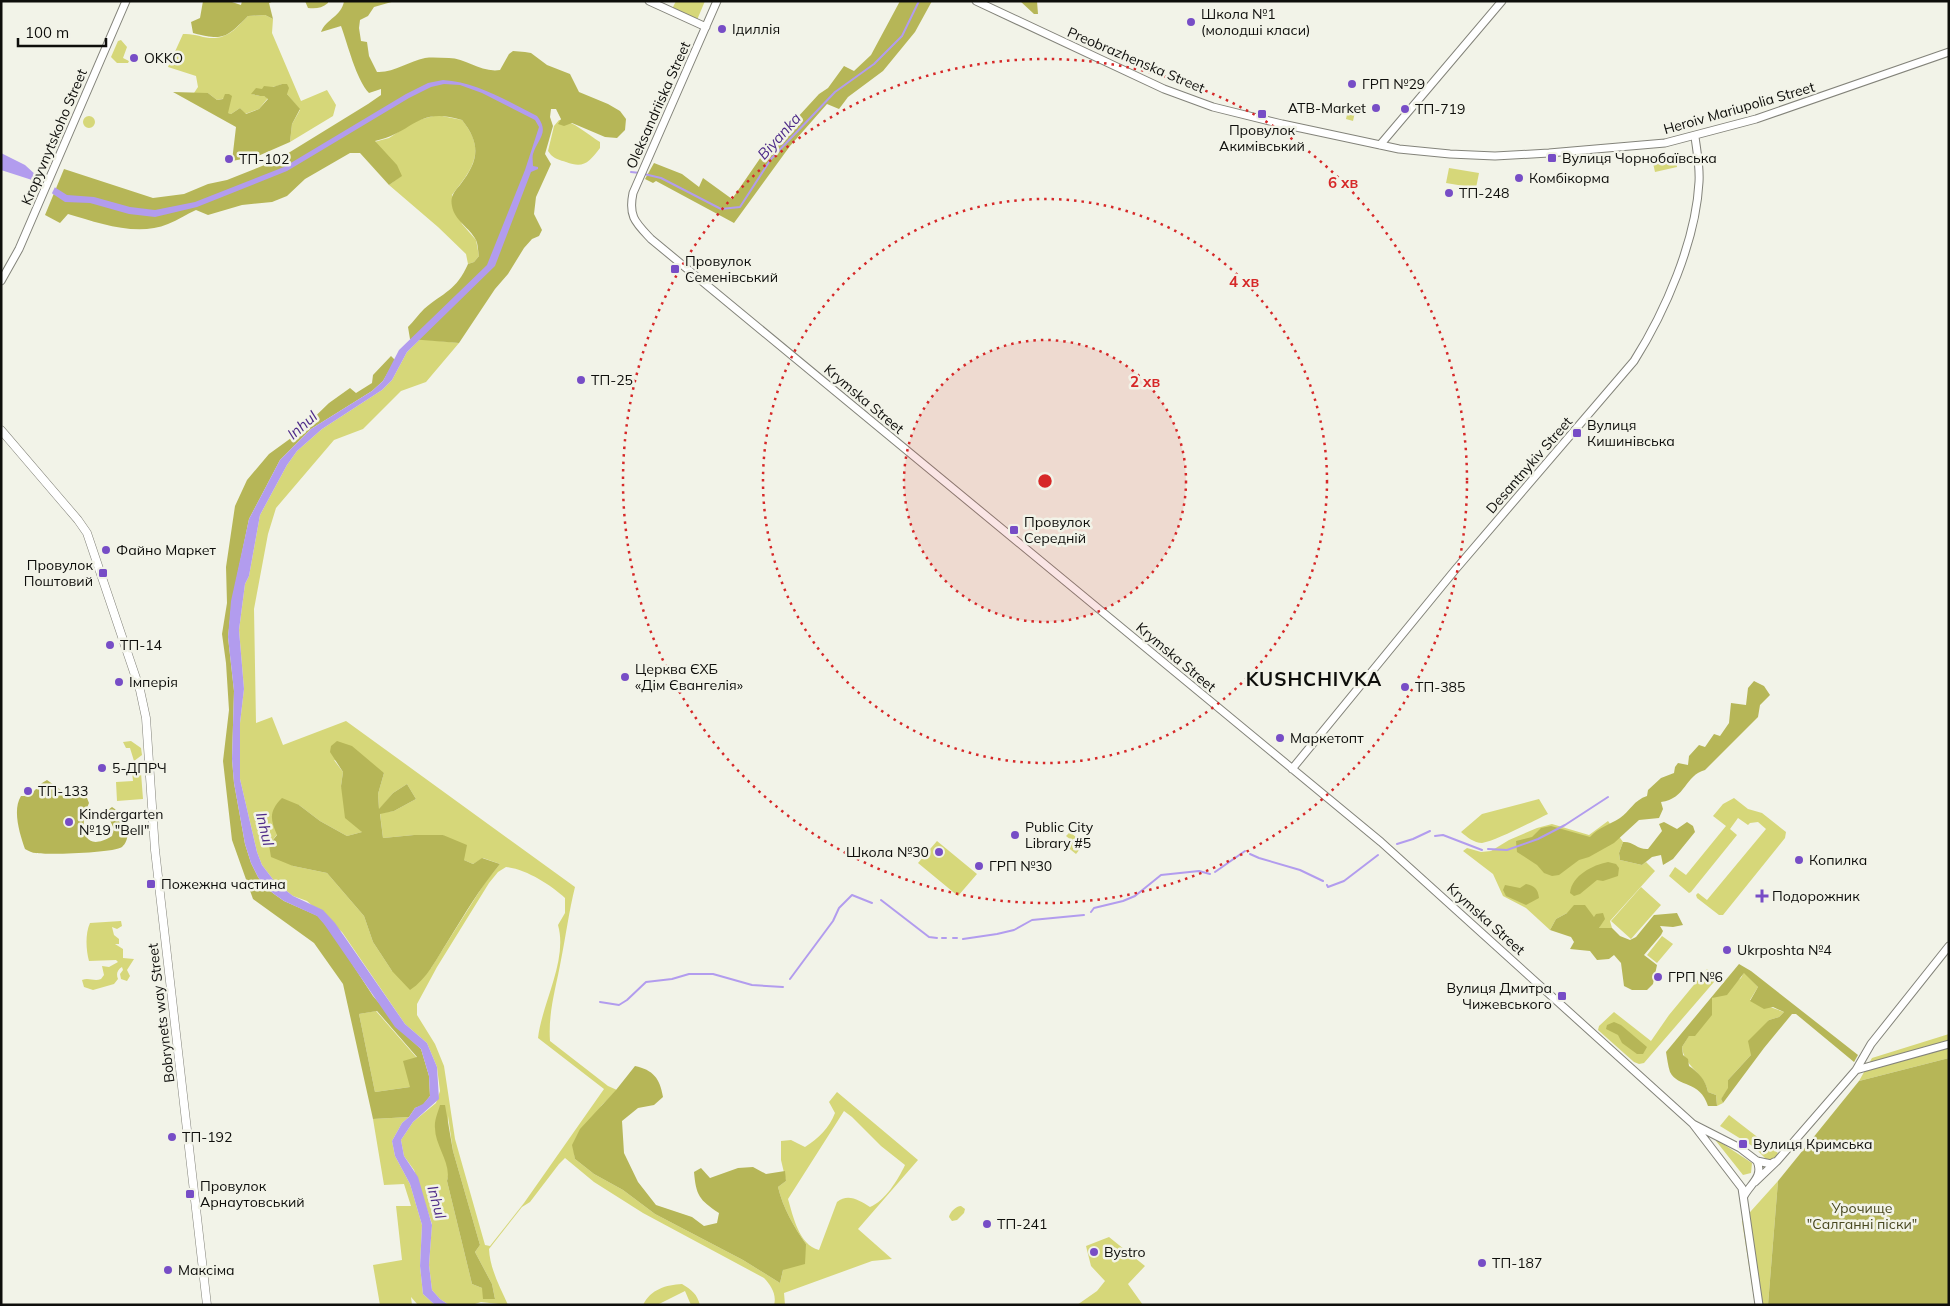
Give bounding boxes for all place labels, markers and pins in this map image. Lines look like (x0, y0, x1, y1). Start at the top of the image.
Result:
place label: Школа №1 (молодші класи) (1201, 5, 1310, 39)
marker: Школа №1 (молодші класи) (1185, 16, 1197, 28)
place label: Ідиллія (732, 20, 780, 38)
marker: Ідиллія (716, 23, 728, 35)
place label: OKKO (144, 49, 183, 67)
marker: OKKO (128, 52, 140, 64)
place label: ГРП №29 (1362, 75, 1425, 93)
marker: ГРП №29 (1346, 78, 1358, 90)
place label: ATB-Market (1288, 99, 1366, 117)
place label: ТП-719 (1415, 100, 1465, 118)
marker: ATB-Market (1370, 102, 1382, 114)
marker: ТП-719 (1399, 103, 1411, 115)
marker: Провулок Акимівський (1256, 108, 1268, 120)
place label: Провулок Акимівський (1219, 121, 1305, 155)
place label: Вулиця Чорнобаївська (1562, 149, 1717, 167)
place label: ТП-102 (239, 150, 289, 168)
marker: Вулиця Чорнобаївська (1546, 152, 1558, 164)
marker: ТП-102 (223, 153, 235, 165)
place label: Комбікорма (1529, 169, 1609, 187)
marker: Комбікорма (1513, 172, 1525, 184)
place label: ТП-248 (1459, 184, 1509, 202)
marker: ТП-248 (1443, 187, 1455, 199)
place label: Провулок Семенівський (685, 252, 778, 286)
marker: Провулок Семенівський (669, 263, 681, 275)
place label: ТП-25 (591, 371, 633, 389)
marker: ТП-25 (575, 374, 587, 386)
place label: Вулиця Кишинівська (1587, 416, 1675, 450)
marker: Вулиця Кишинівська (1571, 427, 1583, 439)
centre of rings (1036, 472, 1054, 490)
place label: Провулок Середній (1024, 513, 1091, 547)
marker: Провулок Середній (1008, 524, 1020, 536)
place label: Файно Маркет (116, 541, 217, 559)
marker: Файно Маркет (100, 544, 112, 556)
place label: Провулок Поштовий (24, 556, 93, 590)
marker: Провулок Поштовий (97, 567, 109, 579)
place label: ТП-14 (120, 636, 163, 654)
marker: ТП-14 (104, 639, 116, 651)
place label: Церква ЄХБ «Дім Євангелія» (635, 660, 743, 694)
marker: Церква ЄХБ «Дім Євангелія» (619, 671, 631, 683)
place label: Імперія (129, 673, 178, 691)
marker: Імперія (113, 676, 125, 688)
place label: ТП-385 (1415, 678, 1465, 696)
marker: ТП-385 (1399, 681, 1411, 693)
place label: Маркетопт (1290, 729, 1364, 747)
marker: Маркетопт (1274, 732, 1286, 744)
place label: 5-ДПРЧ (112, 759, 167, 777)
marker: 5-ДПРЧ (96, 762, 108, 774)
place label: ТП-133 (38, 782, 88, 800)
marker: ТП-133 (22, 785, 34, 797)
place label: Kindergarten №19 "Bell" (79, 805, 163, 839)
marker: Kindergarten №19 "Bell" (63, 816, 75, 828)
place label: Public City Library #5 (1025, 818, 1094, 852)
marker: Public City Library #5 (1009, 829, 1021, 841)
place label: Школа №30 (846, 843, 929, 861)
marker: Школа №30 (933, 846, 945, 858)
place label: Копилка (1809, 851, 1867, 869)
marker: Копилка (1793, 854, 1805, 866)
place label: ГРП №30 (989, 857, 1052, 875)
marker: ГРП №30 (973, 860, 985, 872)
place label: Пожежна частина (161, 875, 286, 893)
marker: Пожежна частина (145, 878, 157, 890)
place label: Подорожник (1772, 887, 1860, 905)
marker: Подорожник (1756, 890, 1768, 902)
place label: Ukrposhta №4 (1737, 941, 1832, 959)
marker: Ukrposhta №4 (1721, 944, 1733, 956)
place label: ГРП №6 (1668, 968, 1723, 986)
marker: ГРП №6 (1652, 971, 1664, 983)
place label: Вулиця Дмитра Чижевського (1446, 979, 1552, 1013)
marker: Вулиця Дмитра Чижевського (1556, 990, 1568, 1002)
place label: ТП-192 (182, 1128, 232, 1146)
marker: ТП-192 (166, 1131, 178, 1143)
place label: Вулиця Кримська (1753, 1135, 1872, 1153)
marker: Вулиця Кримська (1737, 1138, 1749, 1150)
place label: Провулок Арнаутовський (200, 1177, 305, 1211)
marker: Провулок Арнаутовський (184, 1188, 196, 1200)
place label: ТП-241 (997, 1215, 1047, 1233)
marker: ТП-241 (981, 1218, 993, 1230)
place label: Bystro (1104, 1243, 1146, 1261)
marker: Bystro (1088, 1246, 1100, 1258)
place label: ТП-187 (1492, 1254, 1542, 1272)
marker: ТП-187 (1476, 1257, 1488, 1269)
place label: Максіма (178, 1261, 235, 1279)
marker: Максіма (162, 1264, 174, 1276)

